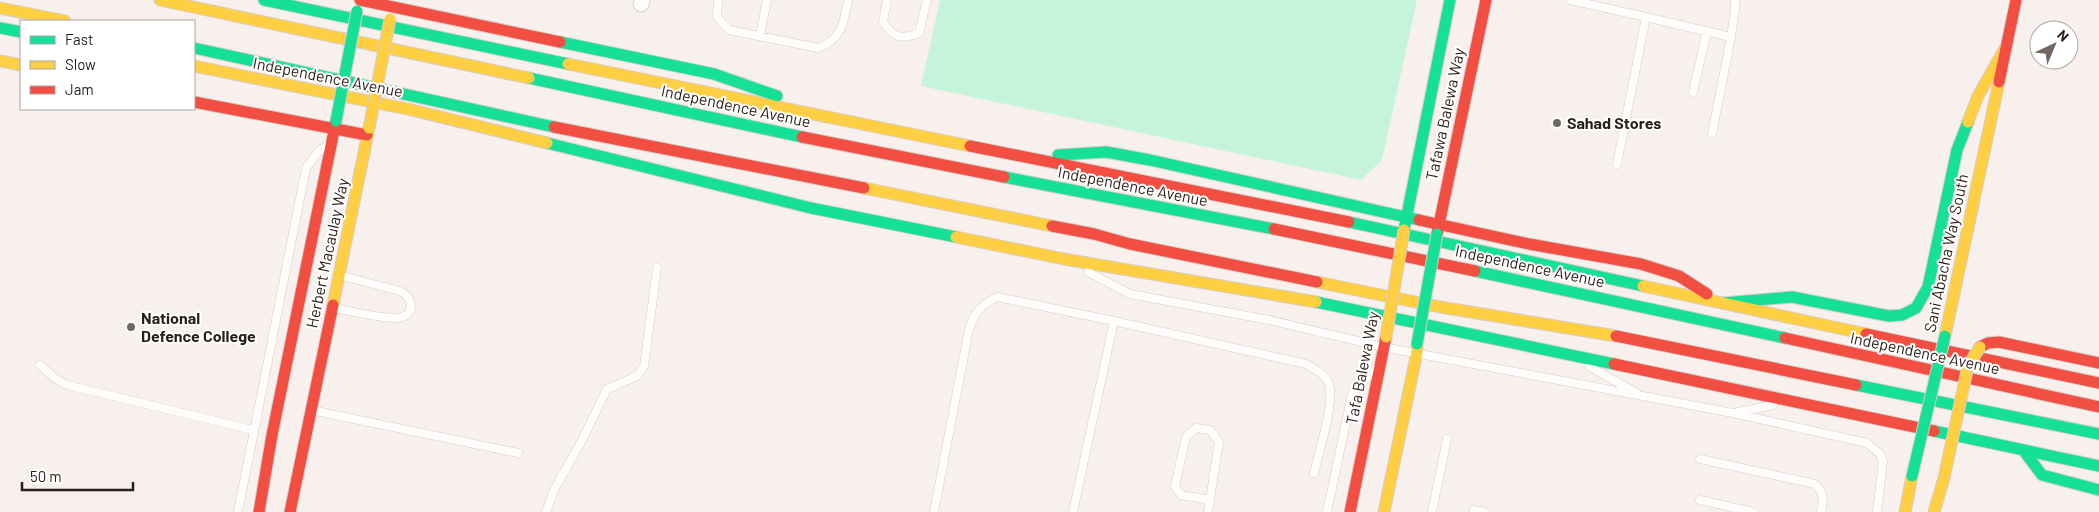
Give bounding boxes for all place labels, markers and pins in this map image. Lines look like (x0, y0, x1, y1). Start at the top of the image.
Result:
place label: Sahad Stores (1567, 113, 1661, 132)
marker: Sahad Stores (1551, 117, 1563, 129)
place label: National Defence College (141, 308, 256, 345)
marker: National Defence College (125, 321, 137, 333)

